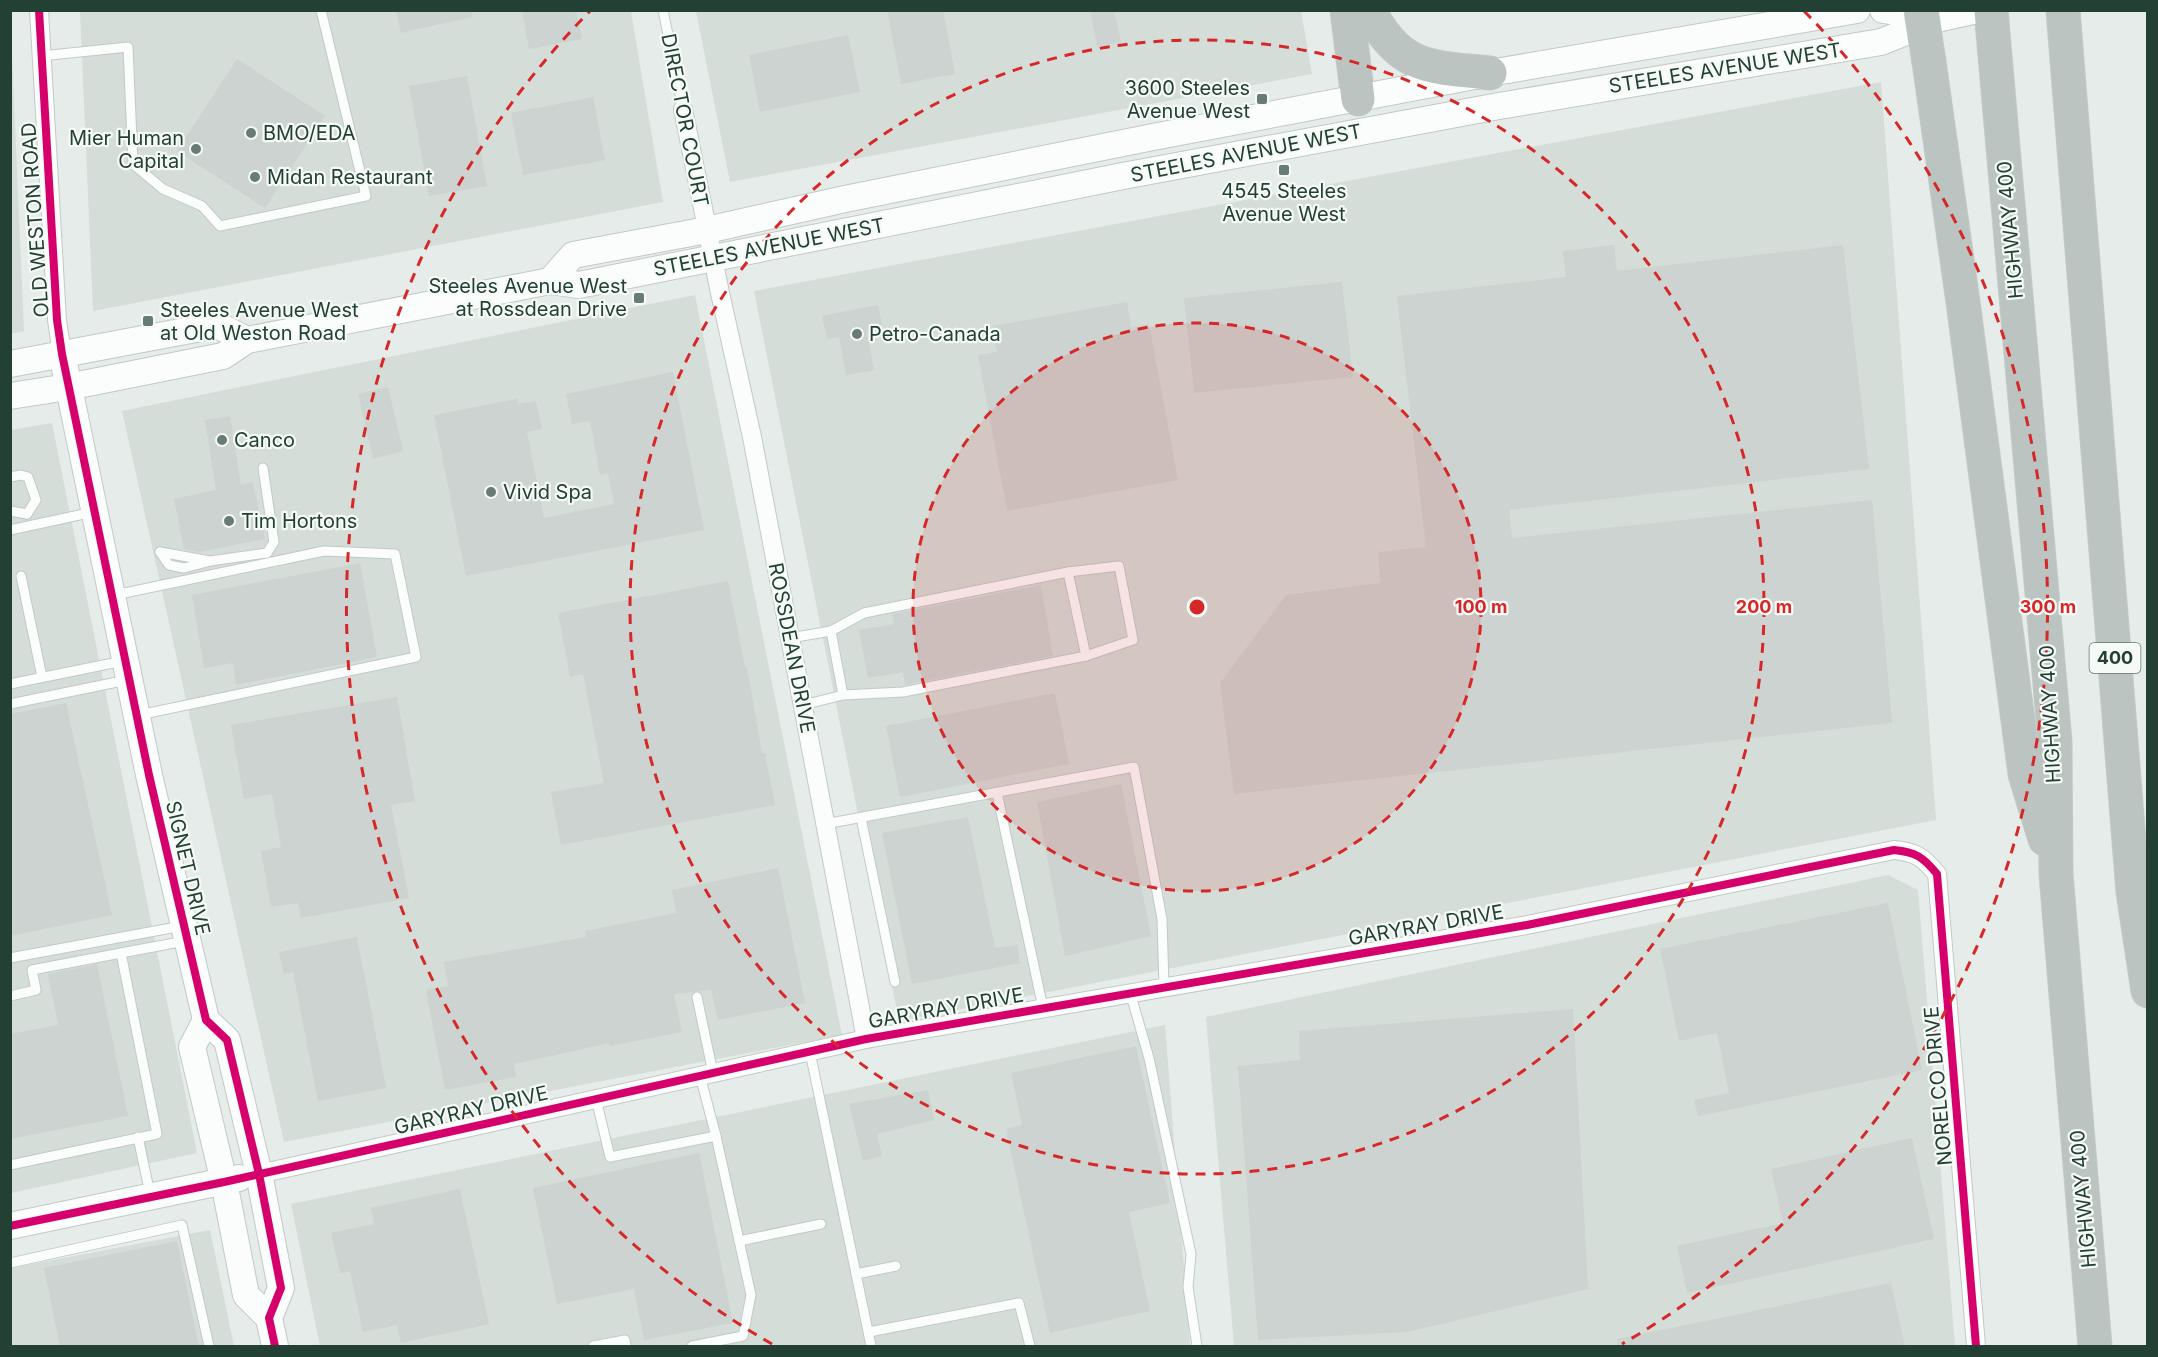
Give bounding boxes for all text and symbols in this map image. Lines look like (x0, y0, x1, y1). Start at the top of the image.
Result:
street label: DIRECTOR COURT (656, 31, 714, 209)
street label: STEELES AVENUE WEST (1607, 38, 1843, 98)
place label: 3600 Steeles Avenue West (1125, 76, 1250, 123)
marker: 3600 Steeles Avenue West (1255, 92, 1269, 106)
street label: STEELES AVENUE WEST (1128, 119, 1364, 187)
place label: BMO/EDA (263, 121, 356, 145)
street label: OLD WESTON ROAD (16, 122, 54, 318)
place label: Mier Human Capital (69, 126, 184, 173)
marker: BMO/EDA (244, 126, 258, 140)
marker: Mier Human Capital (189, 142, 203, 156)
street label: HIGHWAY 400 (1992, 160, 2028, 300)
marker: 4545 Steeles Avenue West (1277, 163, 1291, 177)
place label: Midan Restaurant (267, 165, 433, 189)
marker: Midan Restaurant (248, 170, 262, 184)
place label: 4545 Steeles Avenue West (1221, 179, 1347, 226)
street label: STEELES AVENUE WEST (651, 213, 887, 281)
place label: Steeles Avenue West at Rossdean Drive (428, 274, 627, 321)
marker: Steeles Avenue West at Rossdean Drive (632, 291, 646, 305)
place label: Steeles Avenue West at Old Weston Road (160, 298, 359, 345)
marker: Steeles Avenue West at Old Weston Road (141, 314, 155, 328)
place label: Petro-Canada (869, 322, 1001, 346)
marker: Petro-Canada (850, 327, 864, 341)
place label: Canco (234, 428, 295, 452)
marker: Canco (215, 433, 229, 447)
place label: Vivid Spa (503, 480, 592, 504)
marker: Vivid Spa (484, 485, 498, 499)
place label: Tim Hortons (241, 509, 357, 533)
marker: Tim Hortons (222, 514, 236, 528)
street label: ROSSDEAN DRIVE (764, 561, 820, 735)
text: 100 m (1455, 596, 1507, 617)
text: 200 m (1736, 596, 1792, 617)
text: 300 m (2020, 596, 2076, 617)
centre of rings (1187, 597, 1207, 617)
road number: 400 (2090, 643, 2140, 673)
street label: HIGHWAY 400 (2034, 644, 2066, 784)
street label: SIGNET DRIVE (161, 798, 215, 938)
street label: GARYRAY DRIVE (1347, 900, 1505, 950)
street label: GARYRAY DRIVE (867, 983, 1025, 1033)
street label: NORELCO DRIVE (1919, 1005, 1957, 1167)
street label: GARYRAY DRIVE (392, 1081, 550, 1139)
street label: HIGHWAY 400 (2065, 1129, 2101, 1269)

